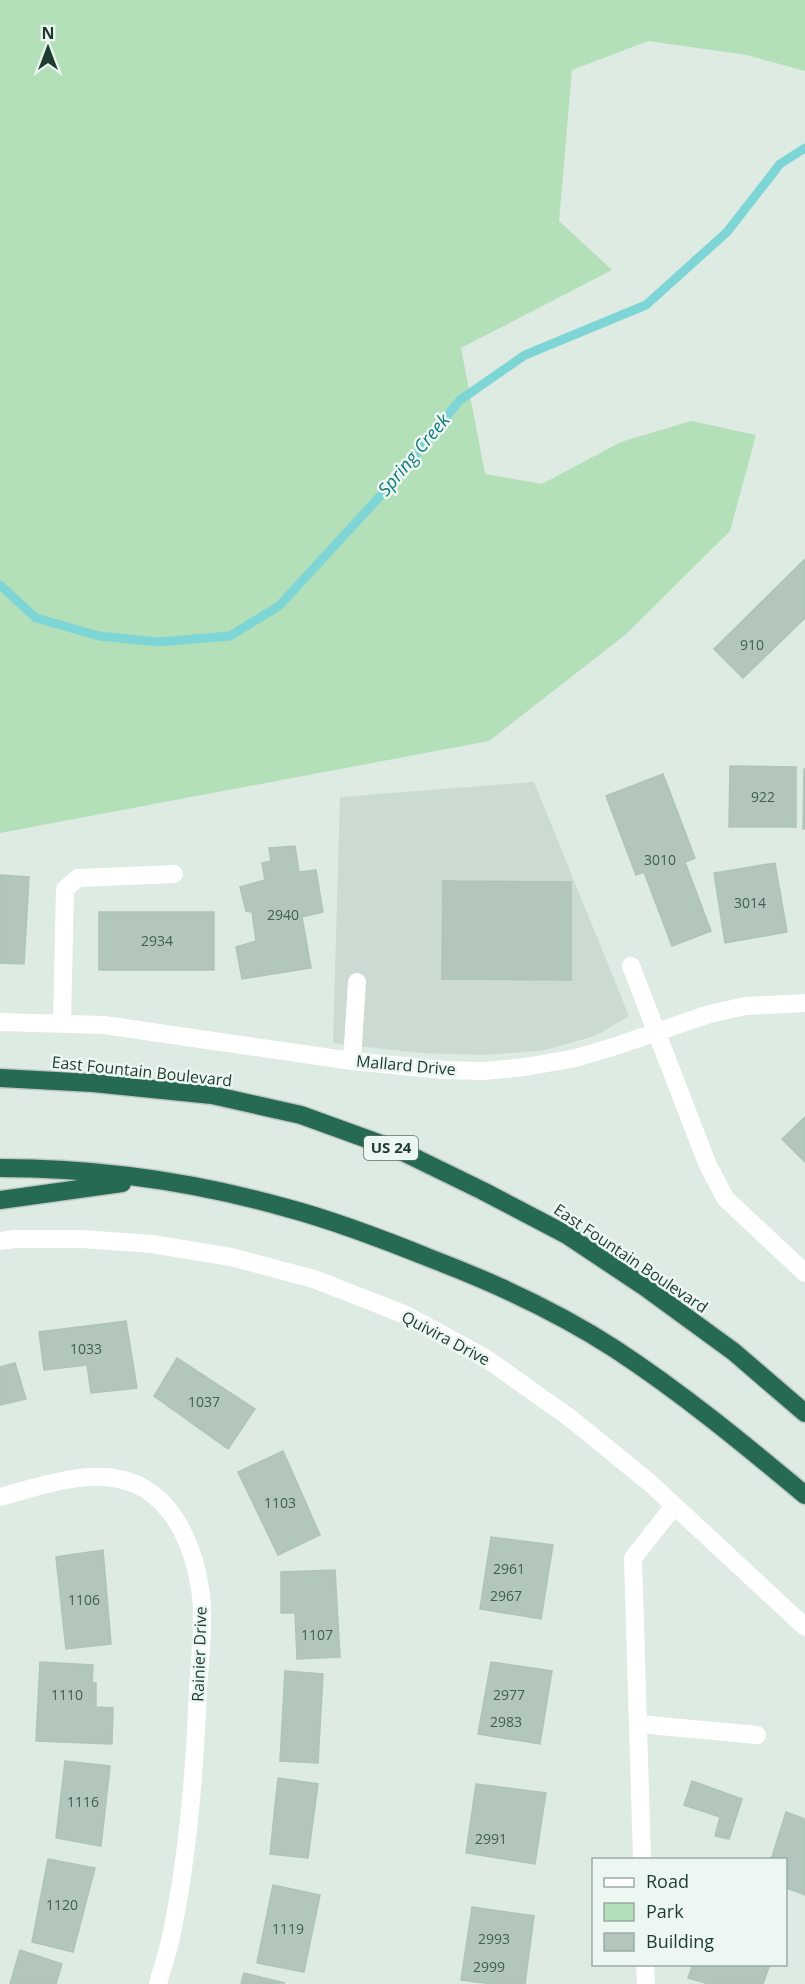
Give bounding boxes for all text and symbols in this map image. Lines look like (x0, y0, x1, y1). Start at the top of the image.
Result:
north arrow (18, 18, 78, 78)
text: N (41, 22, 55, 44)
water label: Spring Creek (372, 407, 455, 500)
house number: 910 (740, 635, 764, 654)
house number: 922 (751, 787, 775, 806)
house number: 3010 (644, 850, 676, 869)
house number: 3014 (734, 893, 766, 912)
house number: 2940 (267, 905, 299, 924)
house number: 2934 (141, 931, 173, 950)
street label: Mallard Drive (355, 1050, 457, 1080)
street label: East Fountain Boulevard (51, 1051, 233, 1091)
road number: US 24 (364, 1136, 418, 1160)
street label: East Fountain Boulevard (550, 1198, 712, 1318)
street label: Quivira Drive (398, 1305, 494, 1371)
house number: 1033 (70, 1339, 102, 1358)
house number: 1037 (188, 1392, 220, 1411)
house number: 1103 (264, 1493, 296, 1512)
house number: 2961 (493, 1559, 525, 1578)
house number: 2967 (490, 1586, 522, 1605)
house number: 1106 (68, 1590, 100, 1609)
street label: Rainier Drive (186, 1606, 212, 1702)
house number: 1107 (301, 1625, 333, 1644)
house number: 1110 (51, 1685, 83, 1704)
house number: 2977 (493, 1685, 525, 1704)
house number: 2983 (490, 1712, 522, 1731)
house number: 1116 (67, 1792, 99, 1811)
house number: 2991 (475, 1829, 507, 1848)
legend (592, 1858, 787, 1966)
text: Road (646, 1869, 689, 1893)
house number: 1120 (46, 1895, 78, 1914)
text: Park (646, 1899, 684, 1923)
house number: 1119 (272, 1919, 304, 1938)
house number: 2993 (478, 1929, 510, 1948)
text: Building (646, 1929, 714, 1953)
house number: 2999 (473, 1957, 505, 1976)

